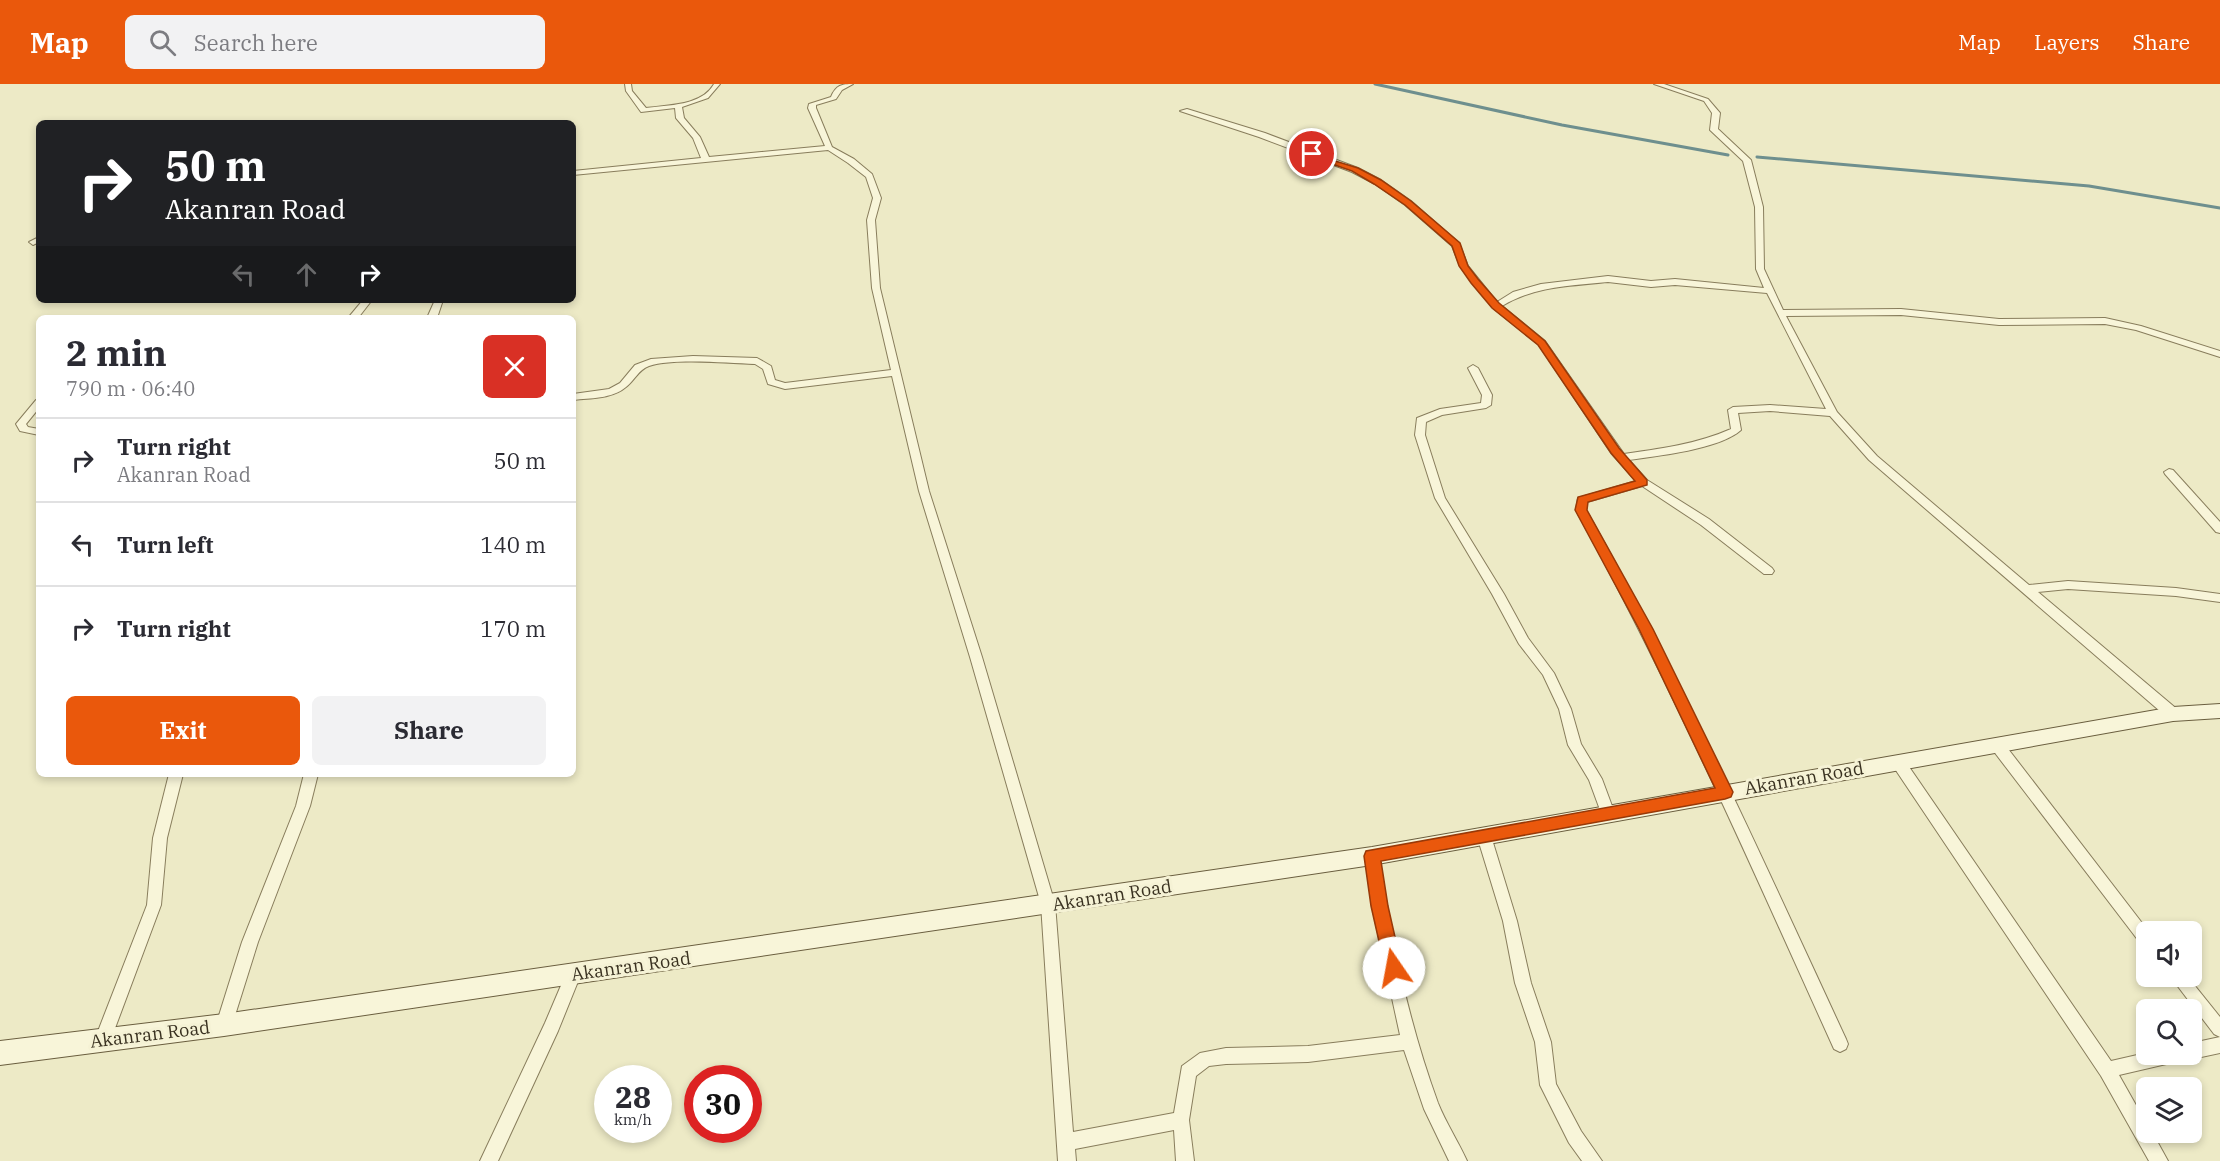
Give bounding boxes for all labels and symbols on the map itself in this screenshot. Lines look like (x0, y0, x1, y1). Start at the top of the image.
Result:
pin (1286, 128, 1337, 179)
street label: Akanran Road (1743, 756, 1865, 800)
street label: Akanran Road (1051, 874, 1173, 916)
position arrow (1362, 936, 1426, 1000)
street label: Akanran Road (570, 946, 692, 986)
street label: Akanran Road (89, 1015, 211, 1053)
speed limit sign: 30 (684, 1065, 762, 1143)

